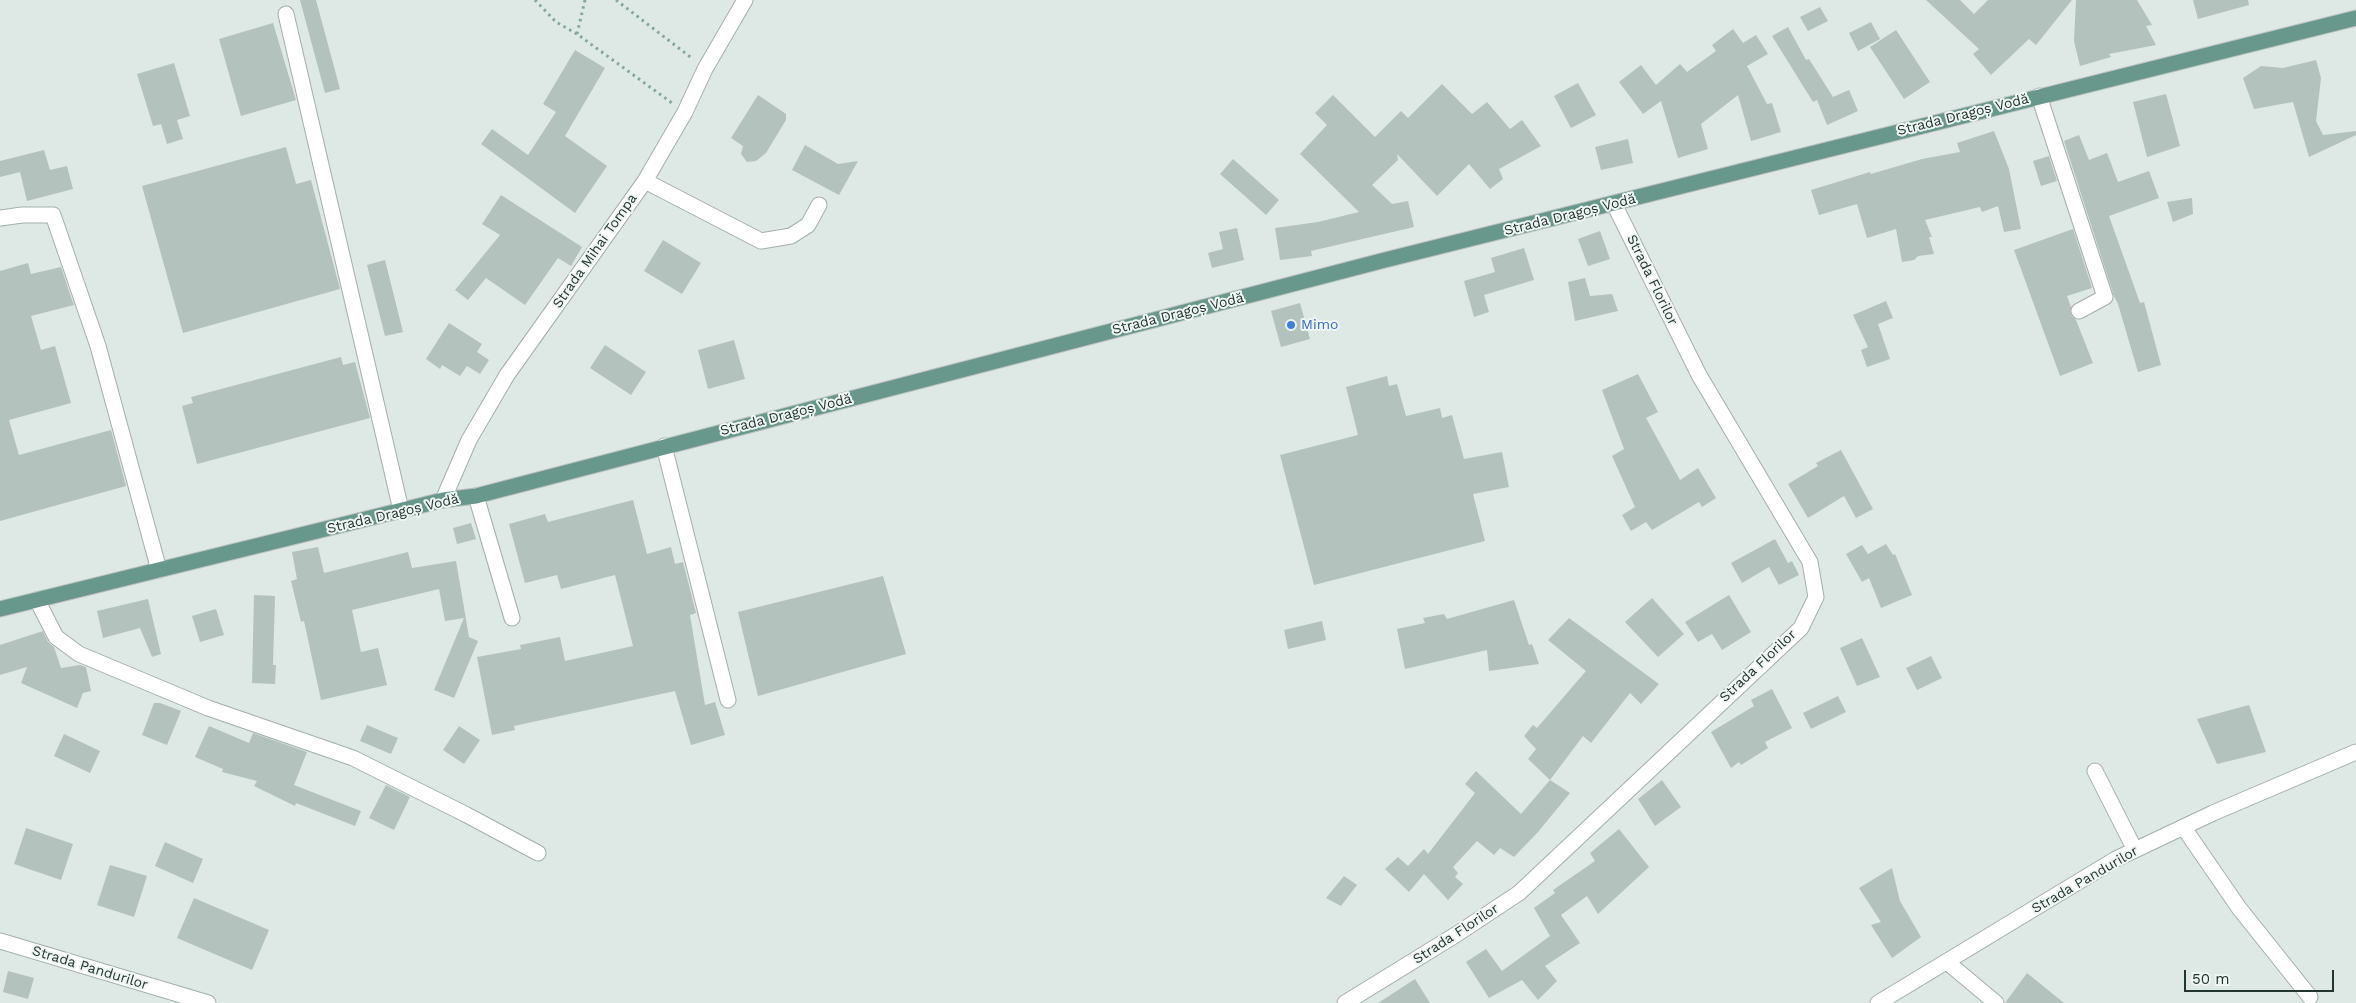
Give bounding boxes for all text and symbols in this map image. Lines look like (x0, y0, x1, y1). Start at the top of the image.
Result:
street label: Strada Dragoș Vodă (1896, 91, 2030, 139)
street label: Strada Mihai Tompa (549, 191, 641, 311)
street label: Strada Dragoș Vodă (1503, 191, 1637, 239)
street label: Strada Florilor (1623, 232, 1681, 328)
street label: Strada Dragoș Vodă (1111, 290, 1245, 338)
place label: Mimo (1301, 317, 1338, 333)
marker: Mimo (1285, 319, 1297, 331)
street label: Strada Dragoș Vodă (719, 391, 853, 439)
street label: Strada Dragoș Vodă (325, 491, 461, 537)
street label: Strada Florilor (1716, 626, 1800, 706)
street label: Strada Pandurilor (2029, 843, 2141, 917)
street label: Strada Florilor (1410, 900, 1502, 968)
street label: Strada Pandurilor (30, 942, 150, 994)
scale bar (2186, 960, 2336, 992)
text: 50 m (2192, 970, 2229, 988)

